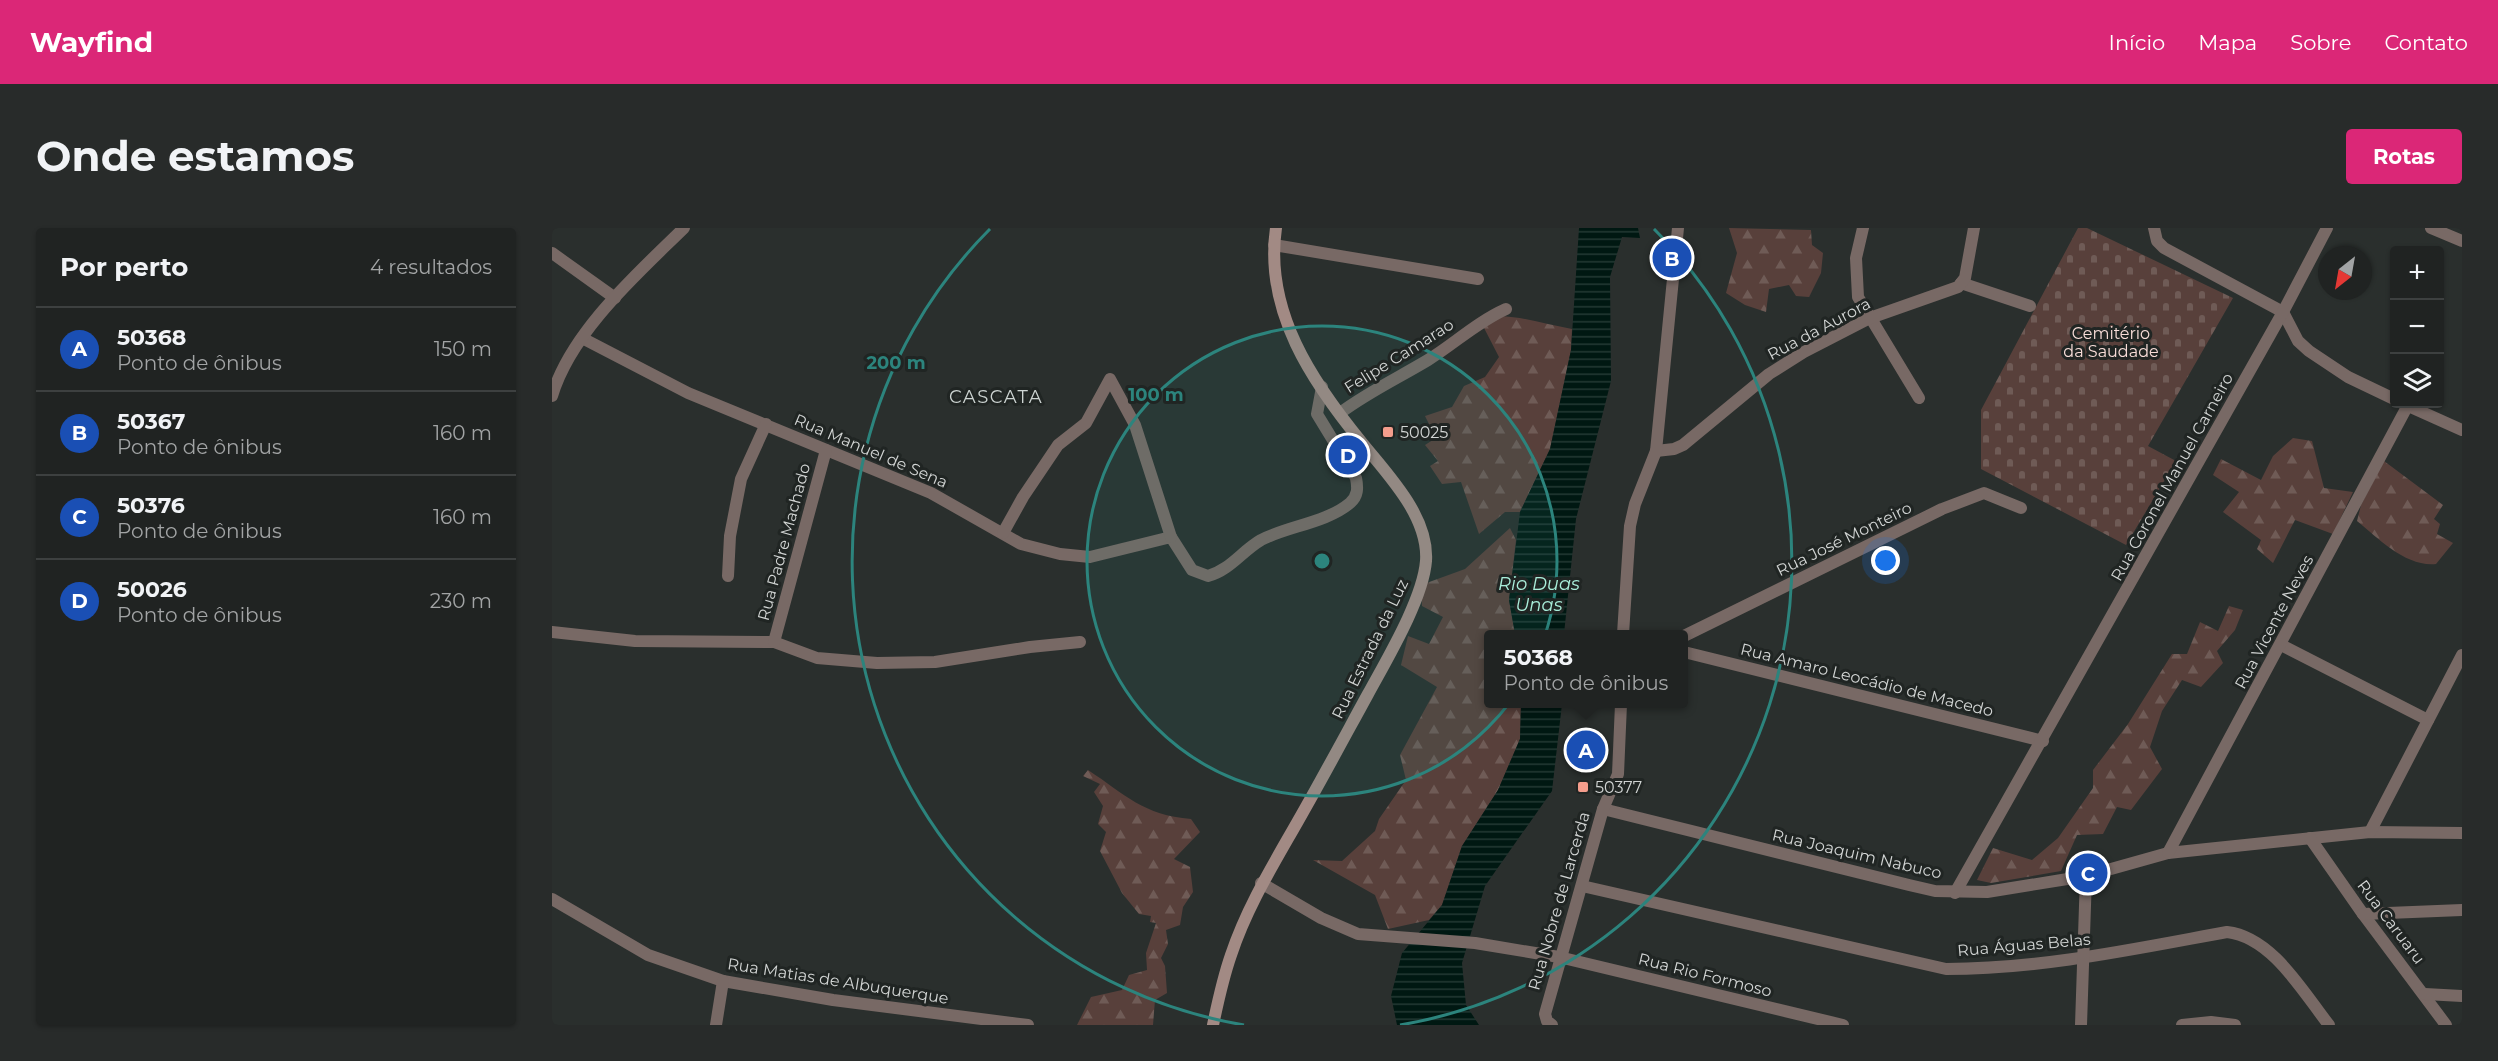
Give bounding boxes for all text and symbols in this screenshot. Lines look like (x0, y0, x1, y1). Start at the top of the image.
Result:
text: Wayfind (30, 25, 153, 59)
text: Início (2109, 30, 2165, 55)
text: Mapa (2198, 30, 2257, 55)
text: Sobre (2290, 30, 2351, 55)
text: Contato (2384, 30, 2468, 55)
button: Rotas (2346, 129, 2462, 184)
text: Onde estamos (36, 130, 354, 182)
pin: B (1652, 236, 1692, 280)
north arrow (2318, 246, 2372, 300)
map controls (2390, 246, 2444, 408)
button: + (2390, 246, 2444, 300)
text: Por perto (60, 251, 188, 283)
text: 4 resultados (370, 255, 492, 279)
street label: Rua da Aurora (1764, 294, 1874, 364)
button: − (2390, 300, 2444, 354)
street label: Felipe Camarao (1341, 315, 1457, 397)
text: 50368 (117, 324, 186, 351)
park label: Cemitério da Saudade (2063, 324, 2159, 361)
text: A (72, 337, 87, 361)
text: 150 m (434, 337, 492, 361)
text: Ponto de ônibus (117, 351, 282, 375)
text: 200 m (866, 352, 926, 374)
button: layers (2390, 354, 2444, 408)
street label: Rua Coronel Manuel Carneiro (2107, 370, 2237, 584)
text: 100 m (1128, 384, 1184, 406)
district label: CASCATA (949, 386, 1043, 408)
text: 50367 (117, 408, 185, 435)
street label: Rua Manuel de Sena (791, 410, 951, 492)
text: B (72, 421, 87, 445)
text: 160 m (433, 421, 492, 445)
place label: 50025 (1400, 423, 1448, 442)
marker: 50025 (1381, 425, 1395, 439)
pin: D (1328, 432, 1368, 478)
text: Ponto de ônibus (117, 435, 282, 459)
street label: Rua Padre Machado (754, 461, 814, 623)
text: 50376 (117, 492, 185, 519)
street label: Rua José Monteiro (1773, 498, 1915, 580)
text: C (72, 505, 87, 529)
text: 160 m (433, 505, 492, 529)
text: Ponto de ônibus (117, 519, 282, 543)
your location (1871, 546, 1900, 575)
centre of rings (1312, 551, 1332, 571)
street label: Rua Vicente Neves (2231, 552, 2317, 692)
water label: Rio Duas Unas (1498, 573, 1580, 616)
text: 50026 (117, 576, 187, 603)
street label: Rua Estrada da Luz (1328, 576, 1412, 722)
text: D (71, 589, 88, 613)
text: 230 m (430, 589, 492, 613)
text: Ponto de ônibus (117, 603, 282, 627)
popup (1484, 630, 1688, 708)
street label: Rua Amaro Leocádio de Macedo (1739, 639, 1995, 721)
text: 50368 (1504, 644, 1573, 671)
text: Ponto de ônibus (1504, 671, 1668, 695)
pin: A (1566, 728, 1606, 772)
place label: 50377 (1595, 778, 1642, 797)
marker: 50377 (1576, 780, 1590, 794)
street label: Rua Nobre de Larcerda (1524, 810, 1594, 992)
street label: Rua Joaquim Nabuco (1770, 825, 1944, 883)
pin: C (2068, 850, 2108, 896)
street label: Rua Caruaru (2353, 876, 2429, 968)
street label: Rua Águas Belas (1957, 930, 2092, 960)
street label: Rua Rio Formoso (1636, 949, 1774, 1001)
street label: Rua Matias de Albuquerque (726, 954, 950, 1008)

